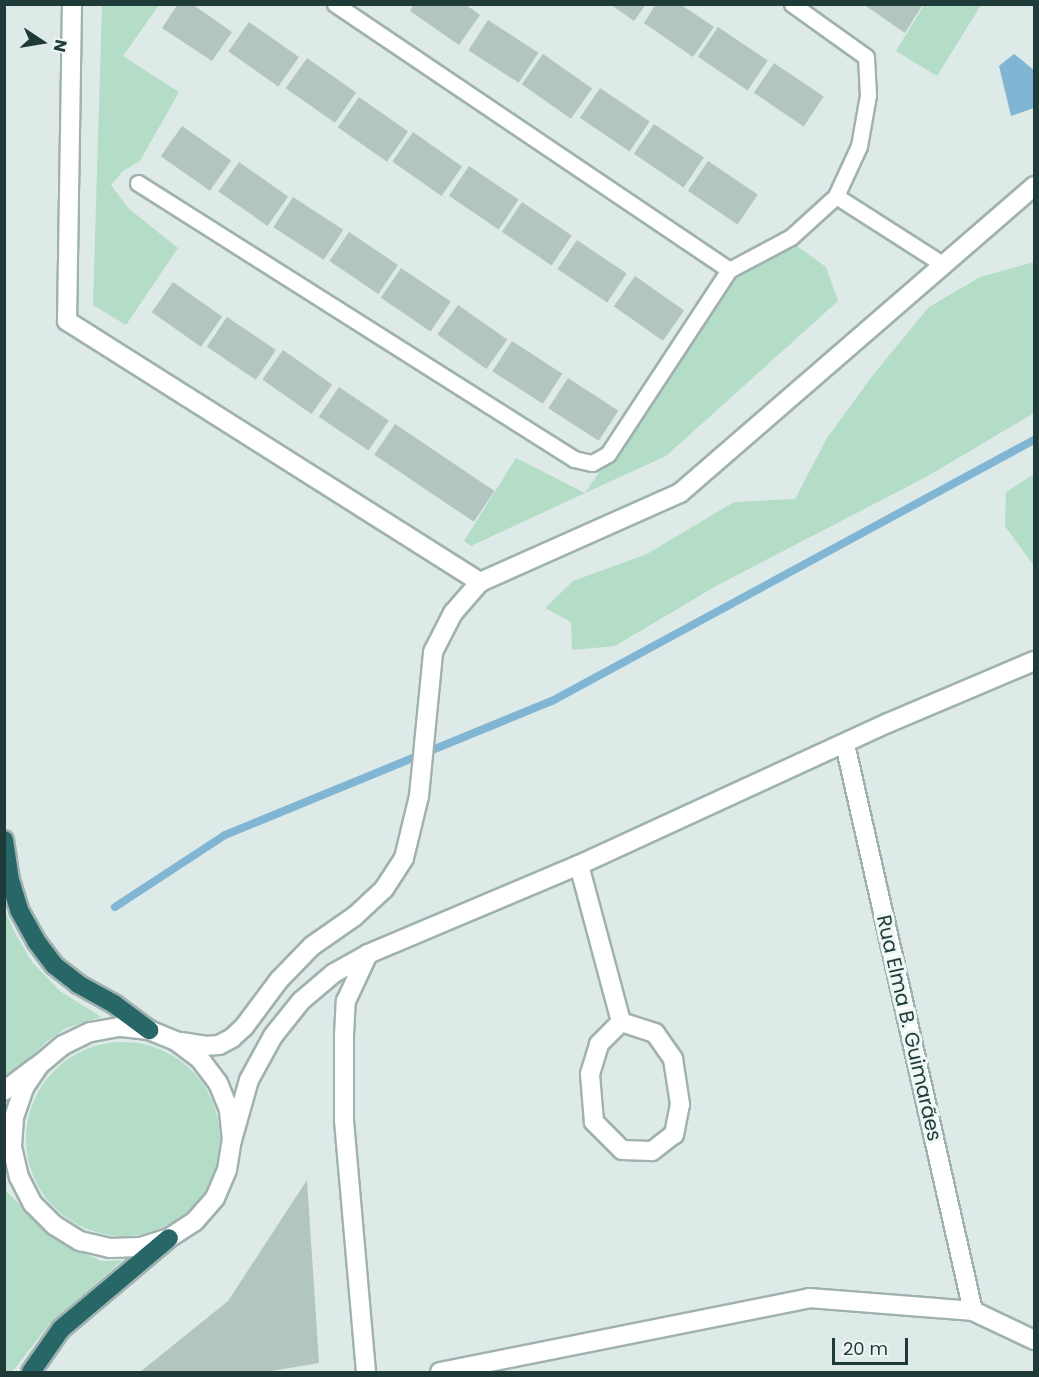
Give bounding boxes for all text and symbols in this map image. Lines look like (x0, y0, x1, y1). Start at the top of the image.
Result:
north arrow (12, 12, 72, 72)
text: N (48, 38, 73, 54)
street label: Rua Elma B. Guimarães (871, 913, 947, 1143)
scale bar (835, 1326, 912, 1364)
text: 20 m (843, 1336, 888, 1361)

